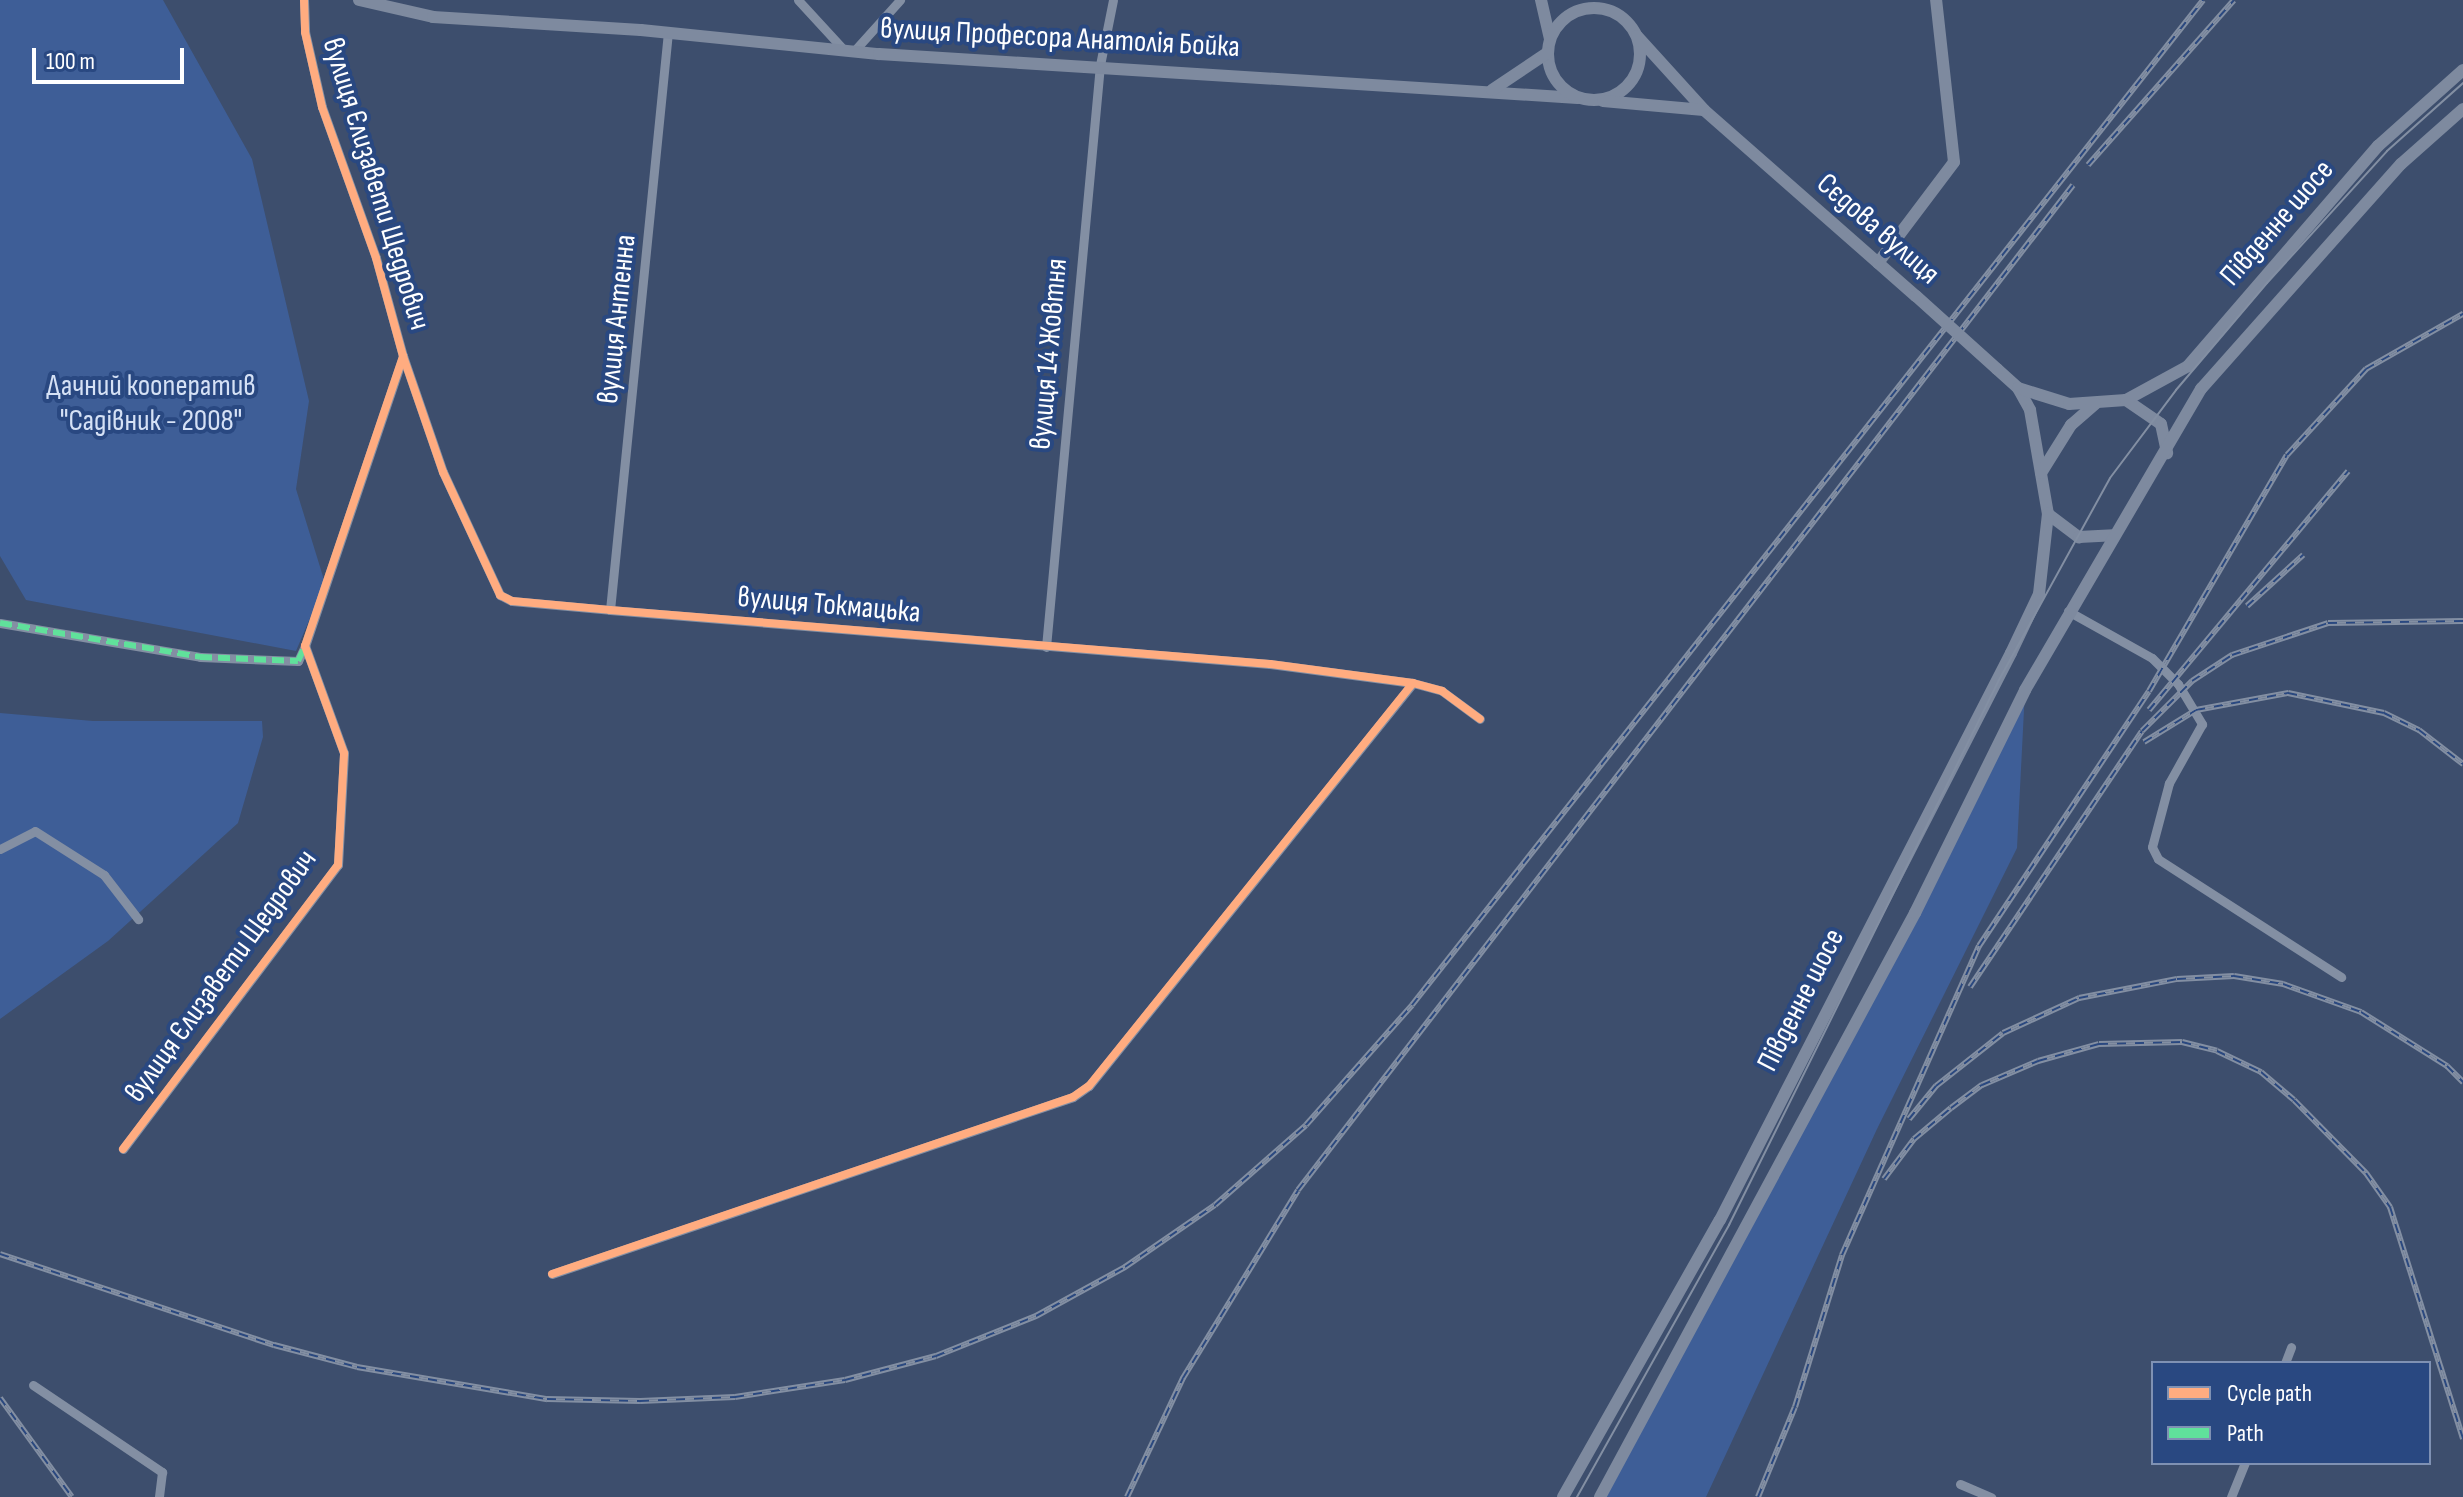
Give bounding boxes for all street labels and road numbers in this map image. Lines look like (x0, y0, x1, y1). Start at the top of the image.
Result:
street label: вулиця Професора Анатолія Бойка (879, 11, 1241, 65)
street label: вулиця Єлизавети Щедрович (314, 34, 438, 334)
street label: Південне шосе (2213, 153, 2341, 293)
street label: Сєдова вулиця (1809, 166, 1947, 292)
street label: вулиця Антенна (590, 233, 644, 405)
street label: вулиця 14 Жовтня (1023, 257, 1075, 451)
street label: вулиця Токмацька (736, 579, 922, 631)
street label: вулиця Єлизавети Щедрович (117, 843, 325, 1109)
street label: Південне шосе (1750, 923, 1852, 1077)

